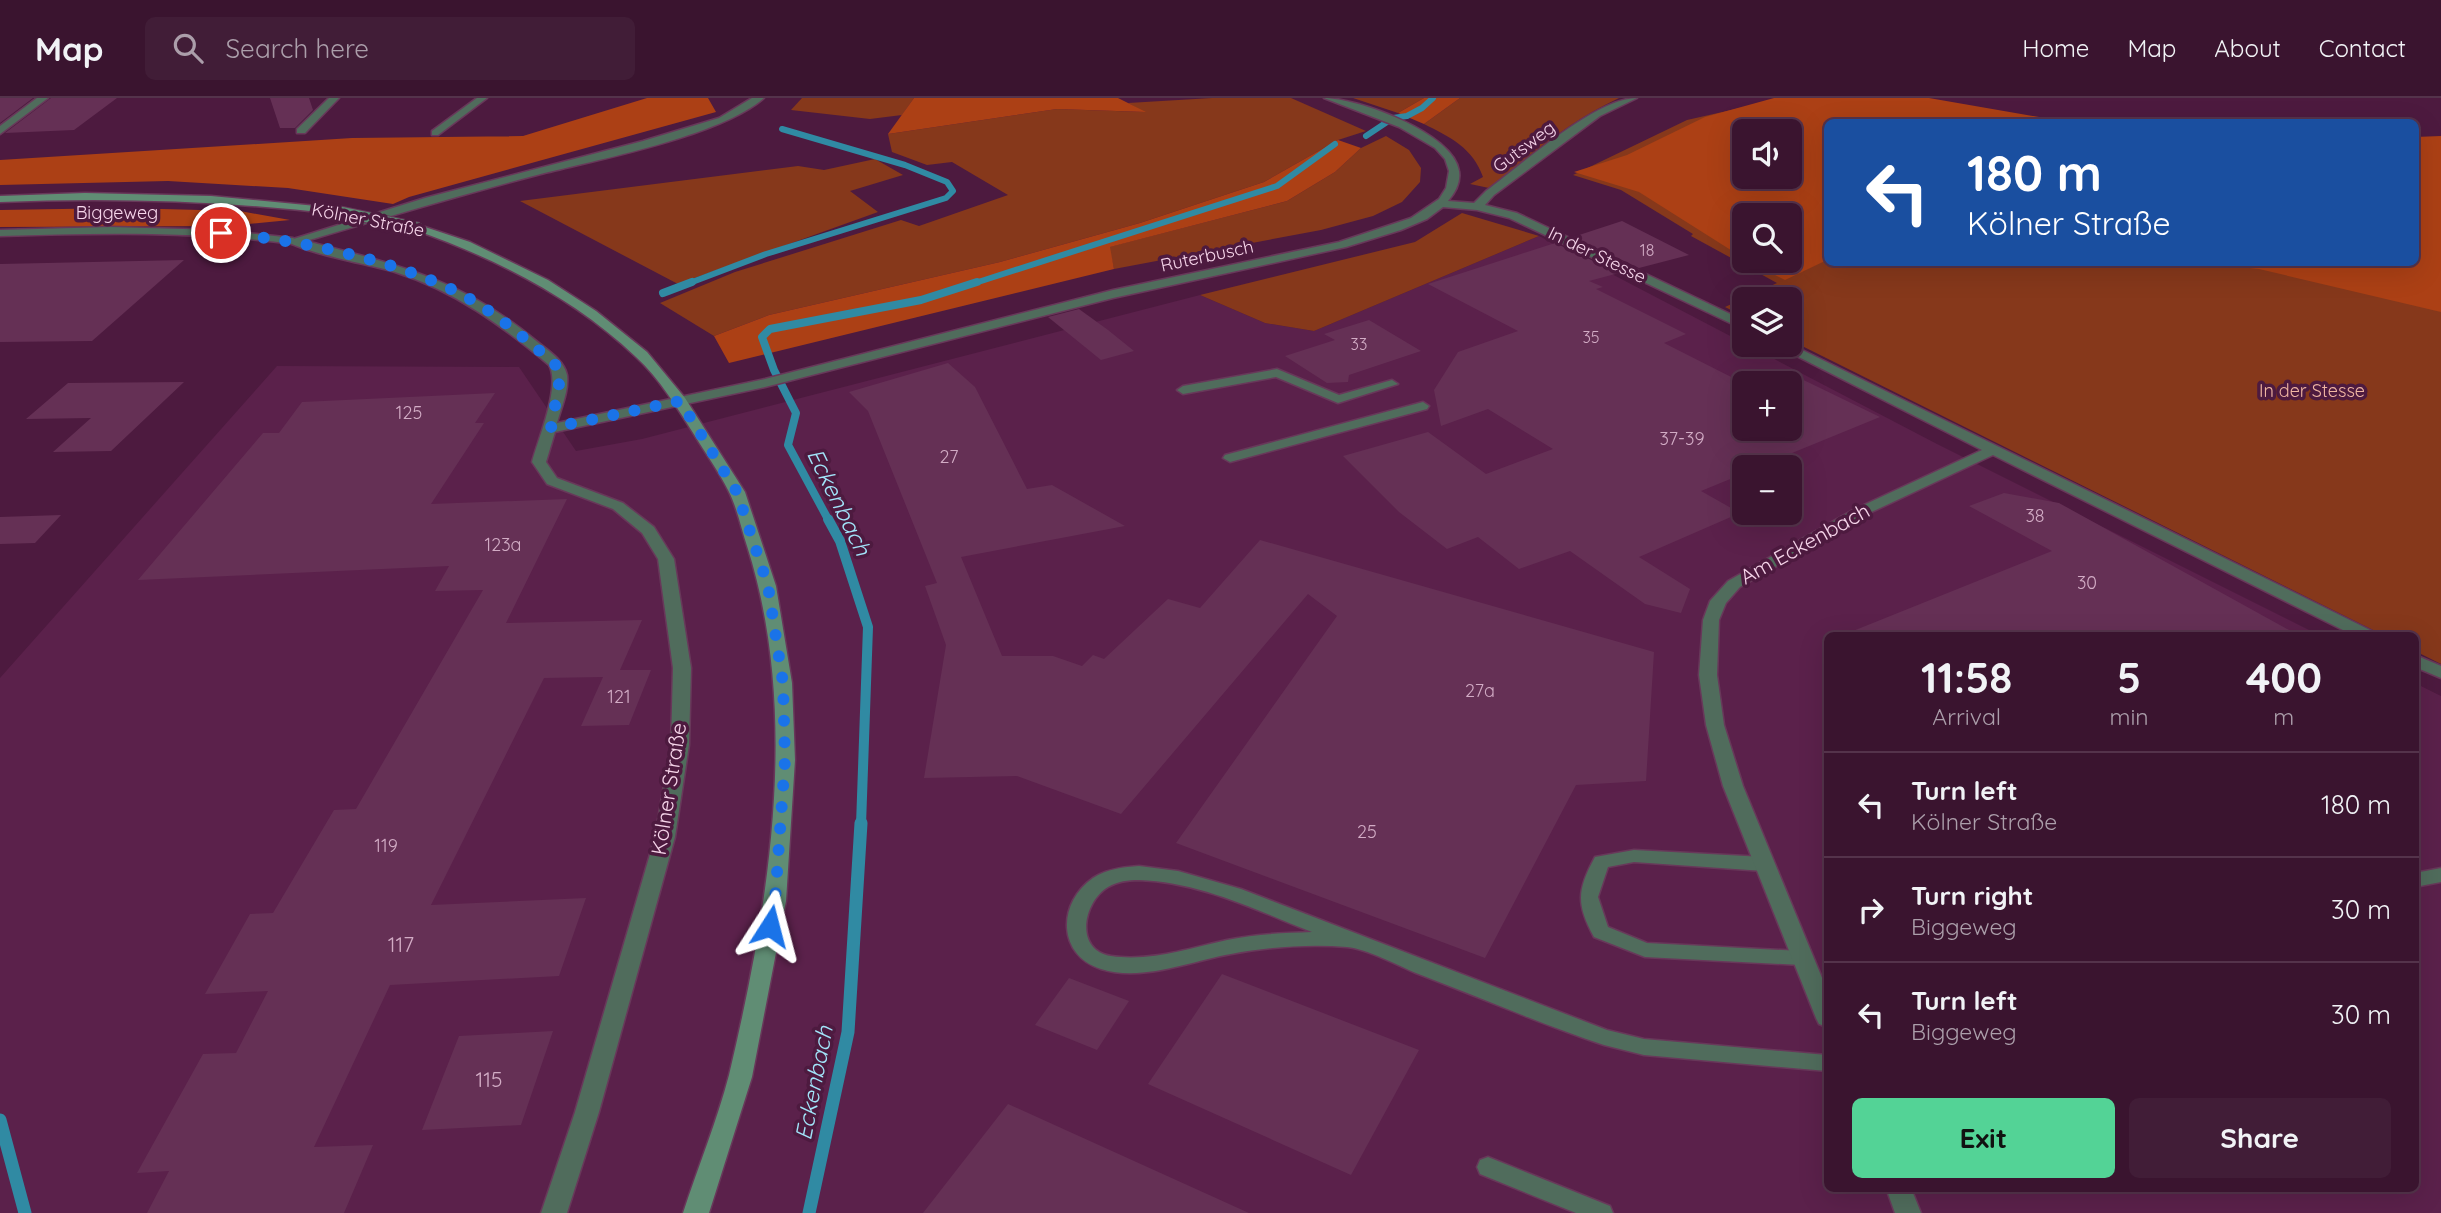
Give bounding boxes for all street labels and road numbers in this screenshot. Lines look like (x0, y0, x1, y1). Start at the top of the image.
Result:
street label: Gutsweg (1488, 116, 1560, 178)
street label: Kölner Straße (310, 197, 426, 242)
street label: Biggeweg (76, 201, 158, 224)
street label: In der Stesse (1544, 221, 1650, 288)
street label: Ruterbusch (1158, 234, 1255, 277)
street label: Am Eckenbach (1735, 497, 1874, 589)
street label: Kölner Straße (645, 721, 691, 857)

